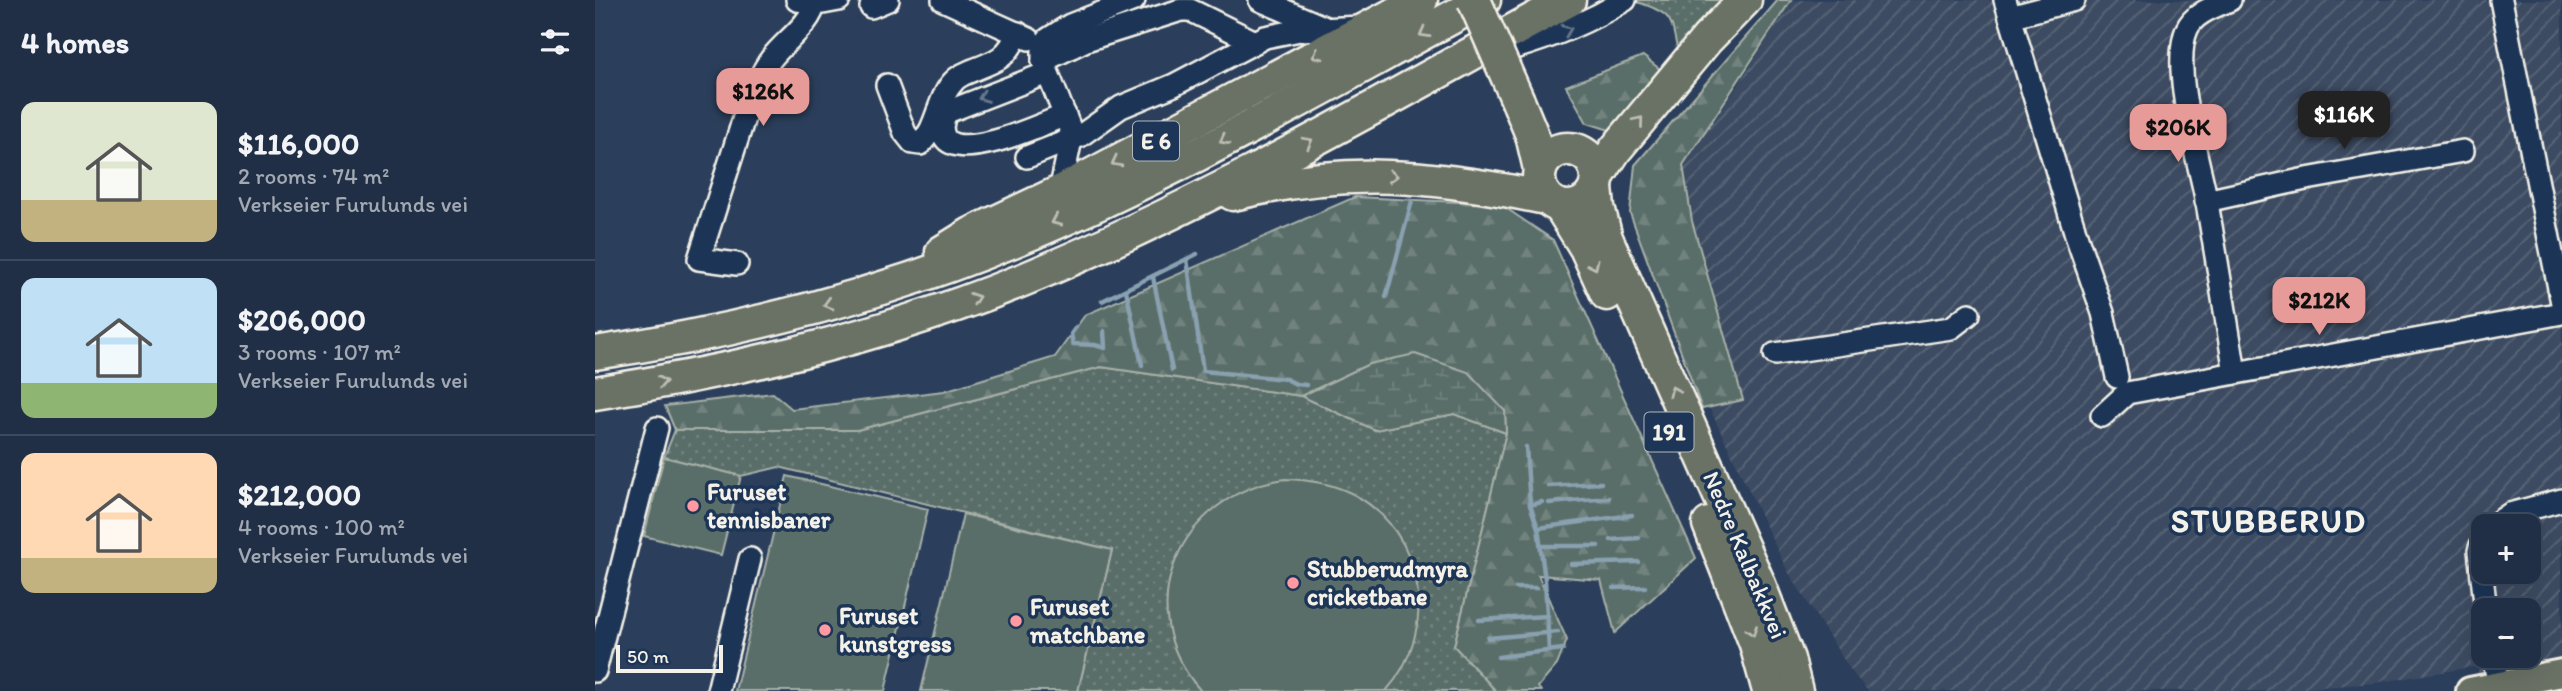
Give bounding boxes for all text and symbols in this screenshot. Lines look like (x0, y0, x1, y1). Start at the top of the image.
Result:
icon: filters (536, 23, 574, 61)
text: 4 homes (21, 24, 129, 61)
one-way arrow (1419, 24, 1432, 38)
one-way arrow (1560, 25, 1572, 39)
one-way arrow (1312, 47, 1324, 61)
pin: $126K (714, 68, 812, 128)
text: $126K (732, 77, 794, 105)
one-way arrow (978, 88, 990, 102)
pin: $116K (2295, 92, 2393, 151)
text: $116K (2314, 100, 2374, 128)
pin: $206K (2129, 104, 2227, 164)
text: $206K (2146, 113, 2210, 141)
one-way arrow (1630, 117, 1643, 129)
road number: E 6 (1133, 122, 1179, 160)
text: $116,000 (238, 125, 359, 162)
icon: home (77, 130, 161, 214)
one-way arrow (1219, 132, 1231, 145)
one-way arrow (1301, 136, 1313, 150)
one-way arrow (1111, 154, 1123, 167)
text: 2 rooms · 74 m² (238, 162, 390, 190)
one-way arrow (1388, 168, 1399, 183)
text: Verkseier Furulunds vei (238, 190, 468, 218)
one-way arrow (1051, 213, 1064, 227)
one-way arrow (1586, 258, 1600, 270)
pin: $212K (2270, 278, 2368, 337)
text: $212K (2288, 286, 2350, 314)
one-way arrow (969, 292, 981, 306)
one-way arrow (822, 296, 834, 310)
text: $206,000 (238, 301, 366, 338)
icon: home (77, 306, 161, 390)
text: 3 rooms · 107 m² (238, 338, 401, 366)
text: Verkseier Furulunds vei (238, 366, 468, 394)
one-way arrow (656, 376, 668, 391)
one-way arrow (1668, 385, 1682, 398)
road number: 191 (1645, 412, 1693, 452)
street label: Nedre Kalbakkvei (1697, 467, 1794, 643)
text: $212,000 (238, 476, 361, 513)
place label: Furuset tennisbaner (707, 477, 831, 534)
icon: home (77, 481, 161, 565)
marker: Furuset tennisbaner (685, 498, 701, 514)
district label: STUBBERUD (2171, 502, 2367, 540)
text: 4 rooms · 100 m² (238, 513, 405, 541)
map controls (2471, 514, 2541, 668)
button: + (2471, 514, 2541, 584)
text: Verkseier Furulunds vei (238, 541, 468, 569)
place label: Stubberudmyra cricketbane (1307, 554, 1468, 611)
marker: Stubberudmyra cricketbane (1285, 575, 1301, 591)
place label: Furuset matchbane (1029, 592, 1145, 649)
button: − (2471, 598, 2541, 668)
place label: Furuset kunstgress (839, 601, 952, 659)
marker: Furuset matchbane (1008, 613, 1024, 629)
marker: Furuset kunstgress (817, 622, 833, 638)
one-way arrow (1743, 625, 1757, 637)
scale bar (616, 642, 723, 674)
text: 50 m (627, 645, 669, 668)

